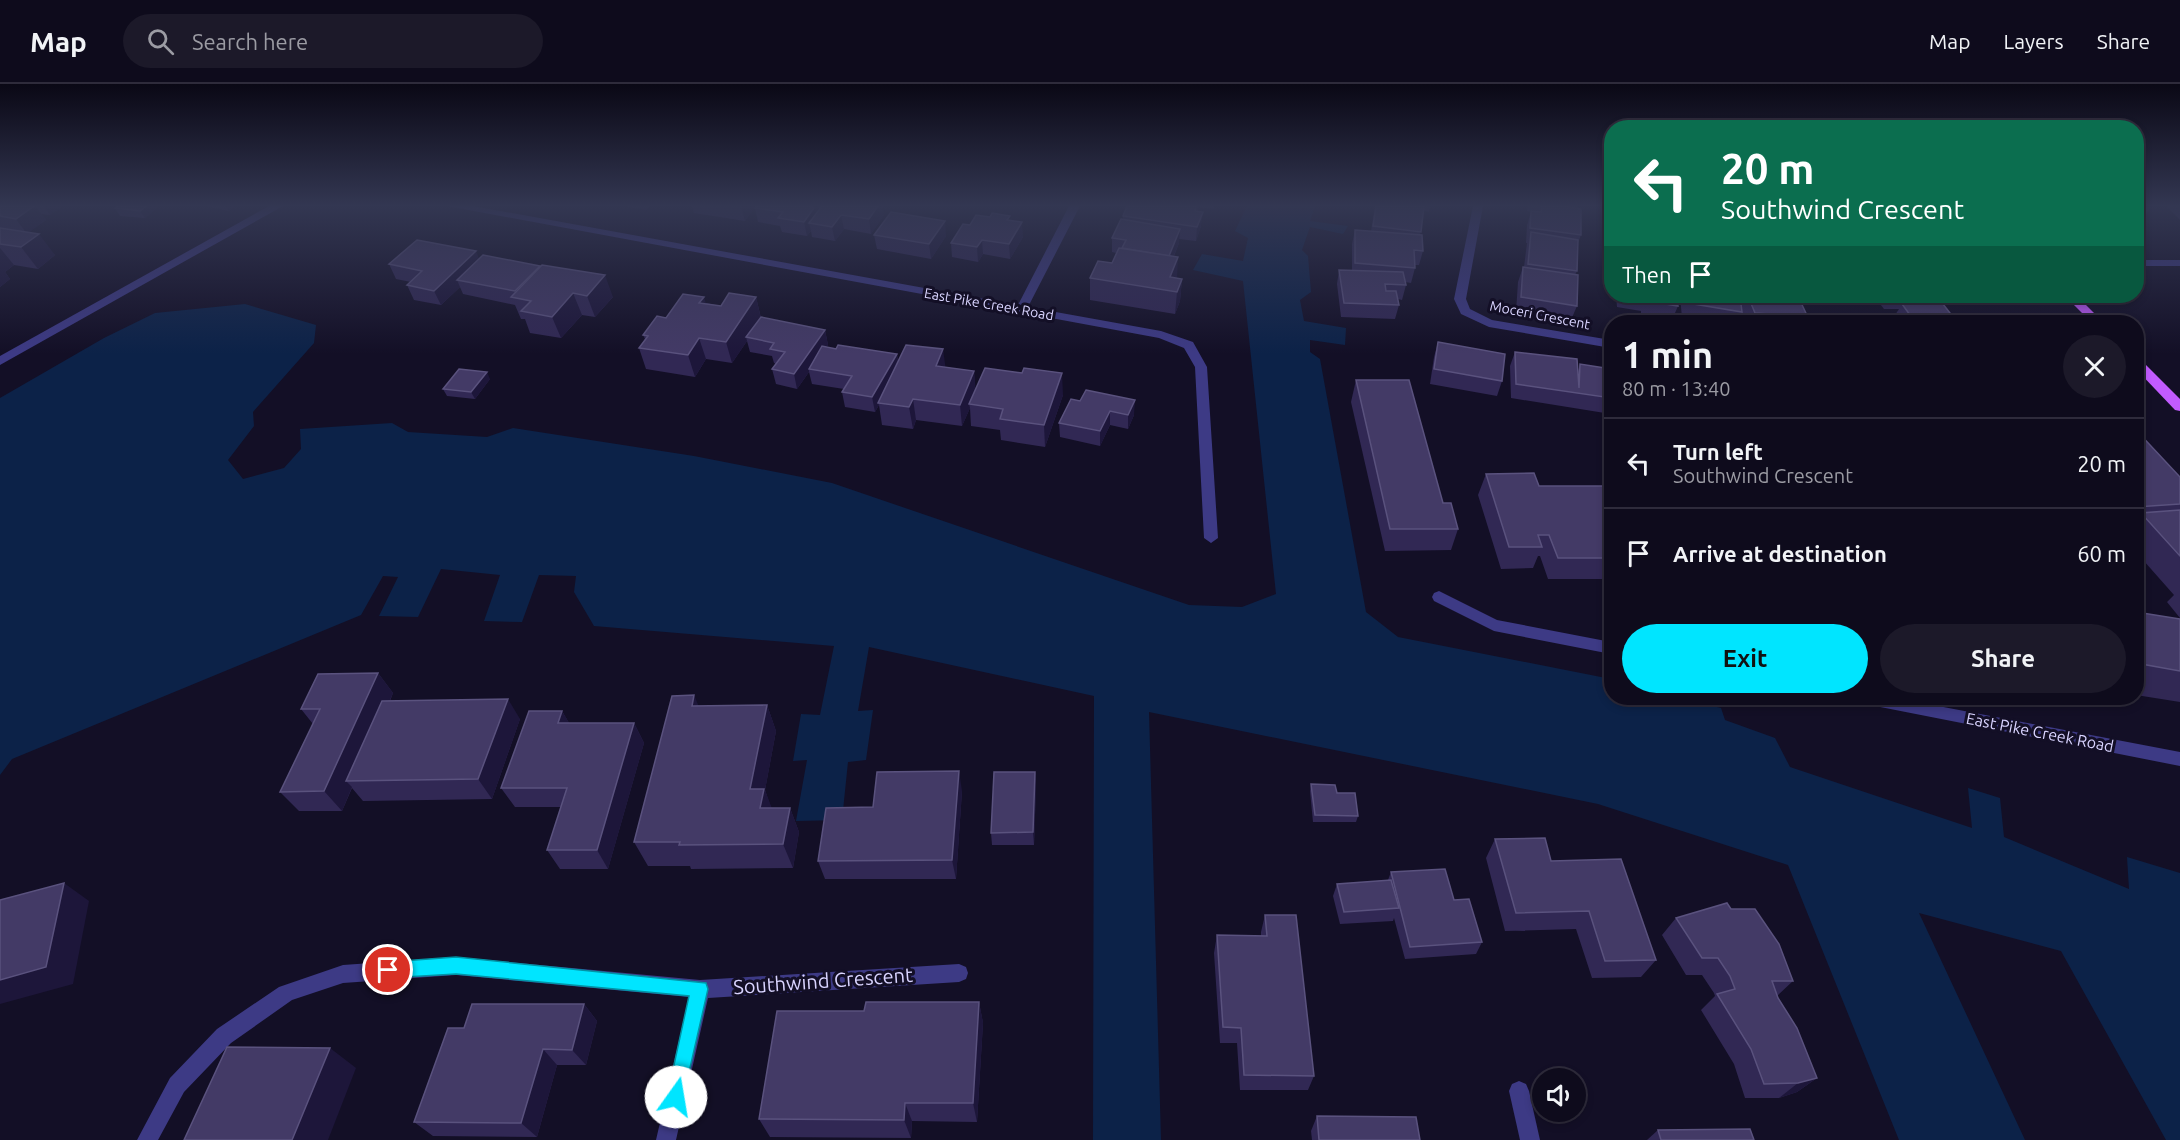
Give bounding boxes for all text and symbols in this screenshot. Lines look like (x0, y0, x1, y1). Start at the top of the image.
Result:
search box (123, 14, 543, 68)
icon: search (144, 25, 177, 58)
text: Map (30, 26, 87, 57)
text: Search here (192, 29, 308, 54)
text: Map (1929, 29, 1970, 53)
text: Layers (2003, 29, 2064, 53)
text: Share (2097, 29, 2150, 53)
icon: left (1622, 144, 1700, 222)
text: 20 m (1721, 145, 1815, 192)
text: Southwind Crescent (1721, 194, 1964, 224)
icon: arrive (1684, 258, 1717, 291)
text: Then (1622, 262, 1672, 287)
street label: East Pike Creek Road (923, 285, 1055, 323)
street label: Moceri Crescent (1488, 297, 1592, 333)
text: 1 min (1622, 334, 1713, 375)
button: close (2063, 335, 2126, 398)
text: 80 m · 13:40 (1622, 377, 1731, 400)
text: Turn left (1673, 439, 1763, 464)
icon: left (1622, 447, 1655, 480)
text: 20 m (2077, 451, 2126, 476)
text: Southwind Crescent (1673, 464, 1853, 487)
icon: arrive (1622, 537, 1655, 570)
text: Arrive at destination (1673, 541, 1887, 566)
text: 60 m (2077, 541, 2126, 566)
button: Exit (1622, 624, 1868, 693)
button: Share (1880, 624, 2126, 693)
street label: East Pike Creek Road (1965, 709, 2115, 755)
pin (362, 944, 413, 995)
icon: arrive (371, 953, 404, 986)
street label: Southwind Crescent (732, 963, 914, 998)
position arrow (644, 1065, 708, 1129)
map controls (1532, 1068, 1586, 1122)
button: sound (1532, 1068, 1586, 1122)

